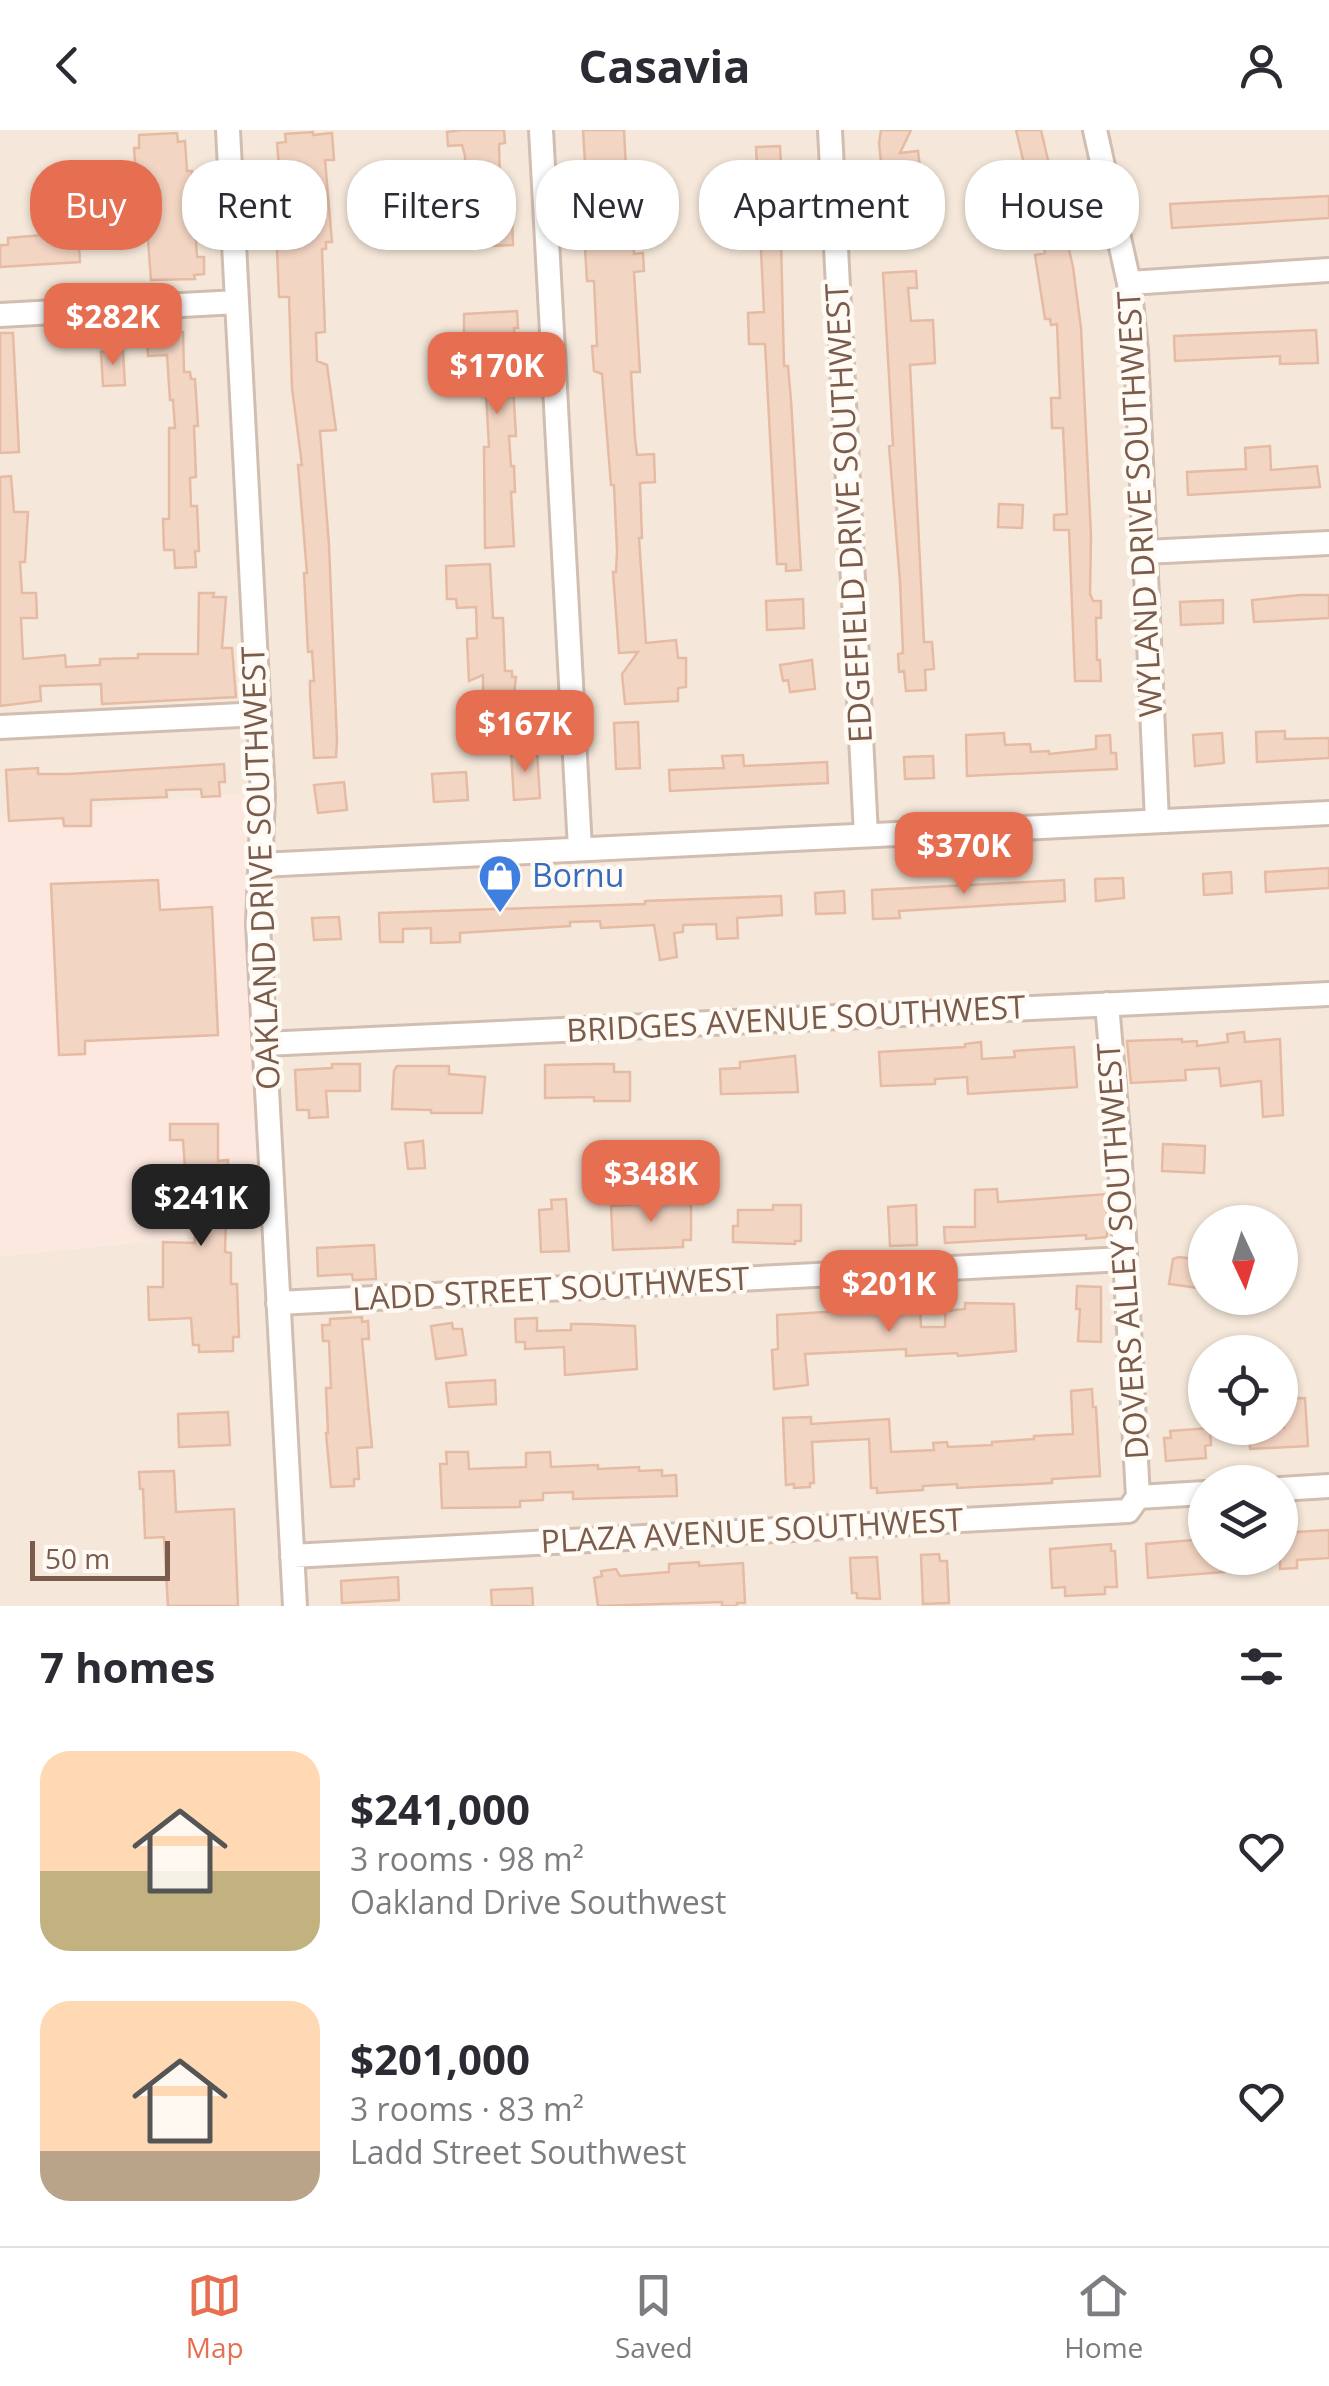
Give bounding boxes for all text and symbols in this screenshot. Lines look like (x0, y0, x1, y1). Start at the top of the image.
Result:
text: Casavia (579, 35, 750, 96)
icon: back (40, 38, 95, 93)
icon: person (1234, 38, 1289, 93)
chip: Buy (30, 160, 162, 250)
chip: Rent (182, 160, 327, 250)
chip: Filters (347, 160, 516, 250)
chip: New (536, 160, 679, 250)
chip: Apartment (699, 160, 945, 250)
chip: House (965, 160, 1139, 250)
street label: EDGEFIELD DRIVE SOUTHWEST (814, 282, 881, 744)
pin: $282K (43, 283, 183, 368)
street label: WYLAND DRIVE SOUTHWEST (1106, 290, 1171, 718)
text: $282K (66, 294, 160, 337)
pin: $170K (427, 332, 567, 417)
text: $170K (450, 343, 544, 386)
street label: OAKLAND DRIVE SOUTHWEST (230, 645, 289, 1091)
pin: $167K (455, 690, 595, 775)
text: $167K (478, 701, 572, 744)
pin: $370K (894, 812, 1034, 897)
text: $370K (917, 823, 1011, 866)
shop icon: Bornu (477, 853, 523, 914)
place label: Bornu (532, 853, 624, 896)
street label: BRIDGES AVENUE SOUTHWEST (565, 984, 1027, 1051)
street label: DOVERS ALLEY SOUTHWEST (1085, 1041, 1158, 1461)
pin: $348K (581, 1140, 721, 1225)
text: $348K (604, 1151, 698, 1194)
pin: $241K (131, 1164, 271, 1249)
text: $241K (154, 1175, 248, 1218)
north arrow (1188, 1205, 1298, 1315)
map controls (1188, 1205, 1298, 1575)
pin: $201K (819, 1250, 959, 1335)
street label: LADD STREET SOUTHWEST (351, 1256, 751, 1319)
text: $201K (842, 1261, 936, 1304)
button: locate (1188, 1335, 1298, 1445)
button: layers (1188, 1465, 1298, 1575)
street label: PLAZA AVENUE SOUTHWEST (540, 1497, 965, 1562)
scale bar (30, 1536, 170, 1580)
text: 50 m (45, 1539, 110, 1577)
text: 7 homes (40, 1638, 215, 1695)
icon: filters (1234, 1639, 1289, 1694)
text: $241,000 (350, 1780, 530, 1837)
icon: home (120, 1791, 240, 1911)
icon: heart (1234, 1824, 1289, 1879)
text: 3 rooms · 98 m² (350, 1837, 584, 1880)
text: Oakland Drive Southwest (350, 1880, 726, 1923)
text: $201,000 (350, 2030, 530, 2087)
icon: home (120, 2041, 240, 2161)
icon: heart (1234, 2074, 1289, 2129)
text: 3 rooms · 83 m² (350, 2087, 584, 2130)
text: Ladd Street Southwest (350, 2130, 687, 2173)
tab: Map (186, 2268, 244, 2366)
tab: Saved (615, 2268, 693, 2366)
tab: Home (1064, 2268, 1143, 2366)

